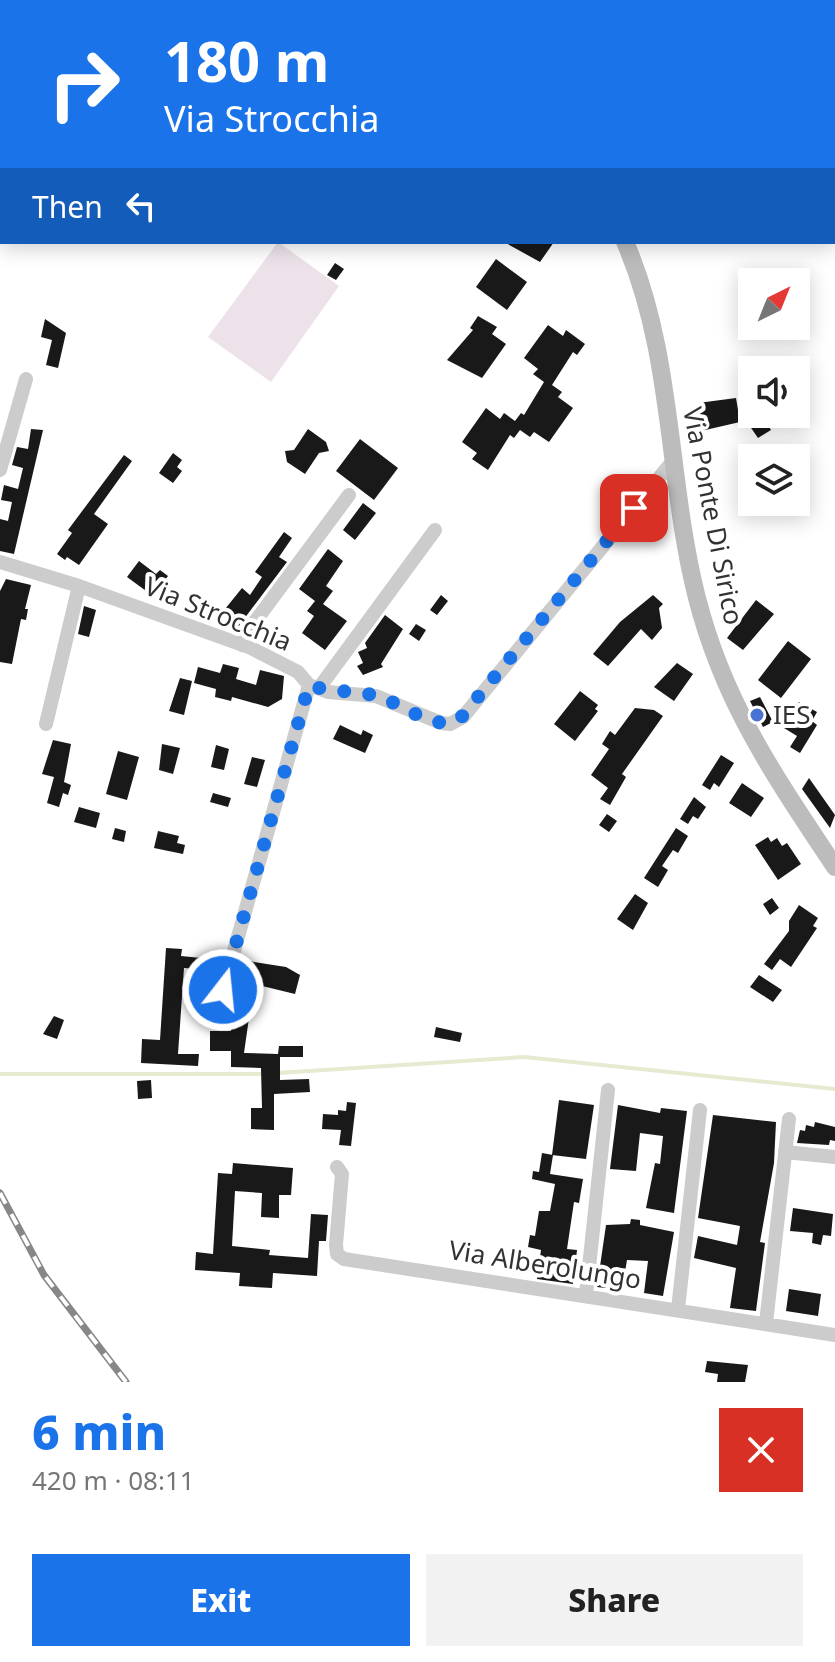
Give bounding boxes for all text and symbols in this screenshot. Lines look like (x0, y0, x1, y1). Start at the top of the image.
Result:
text: 180 m (164, 22, 329, 98)
icon: right (32, 32, 136, 136)
text: Via Strocchia (164, 94, 379, 143)
icon: left (119, 184, 163, 228)
text: Then (32, 186, 103, 227)
north arrow (738, 268, 810, 340)
map controls (738, 268, 810, 516)
button: sound (738, 356, 810, 428)
street label: Via Ponte Di Sirico (675, 404, 753, 628)
button: layers (738, 444, 810, 516)
pin (600, 474, 668, 542)
icon: arrive (612, 486, 656, 530)
street label: Via Strocchia (139, 567, 297, 659)
place label: IES (773, 696, 811, 732)
marker: IES (748, 706, 766, 724)
position arrow (181, 948, 265, 1032)
street label: Via Alberolungo (446, 1231, 644, 1297)
text: 6 min (32, 1399, 166, 1464)
button: close (719, 1408, 803, 1492)
text: 420 m · 08:11 (32, 1462, 195, 1498)
button: Exit (32, 1554, 410, 1646)
button: Share (426, 1554, 803, 1646)

